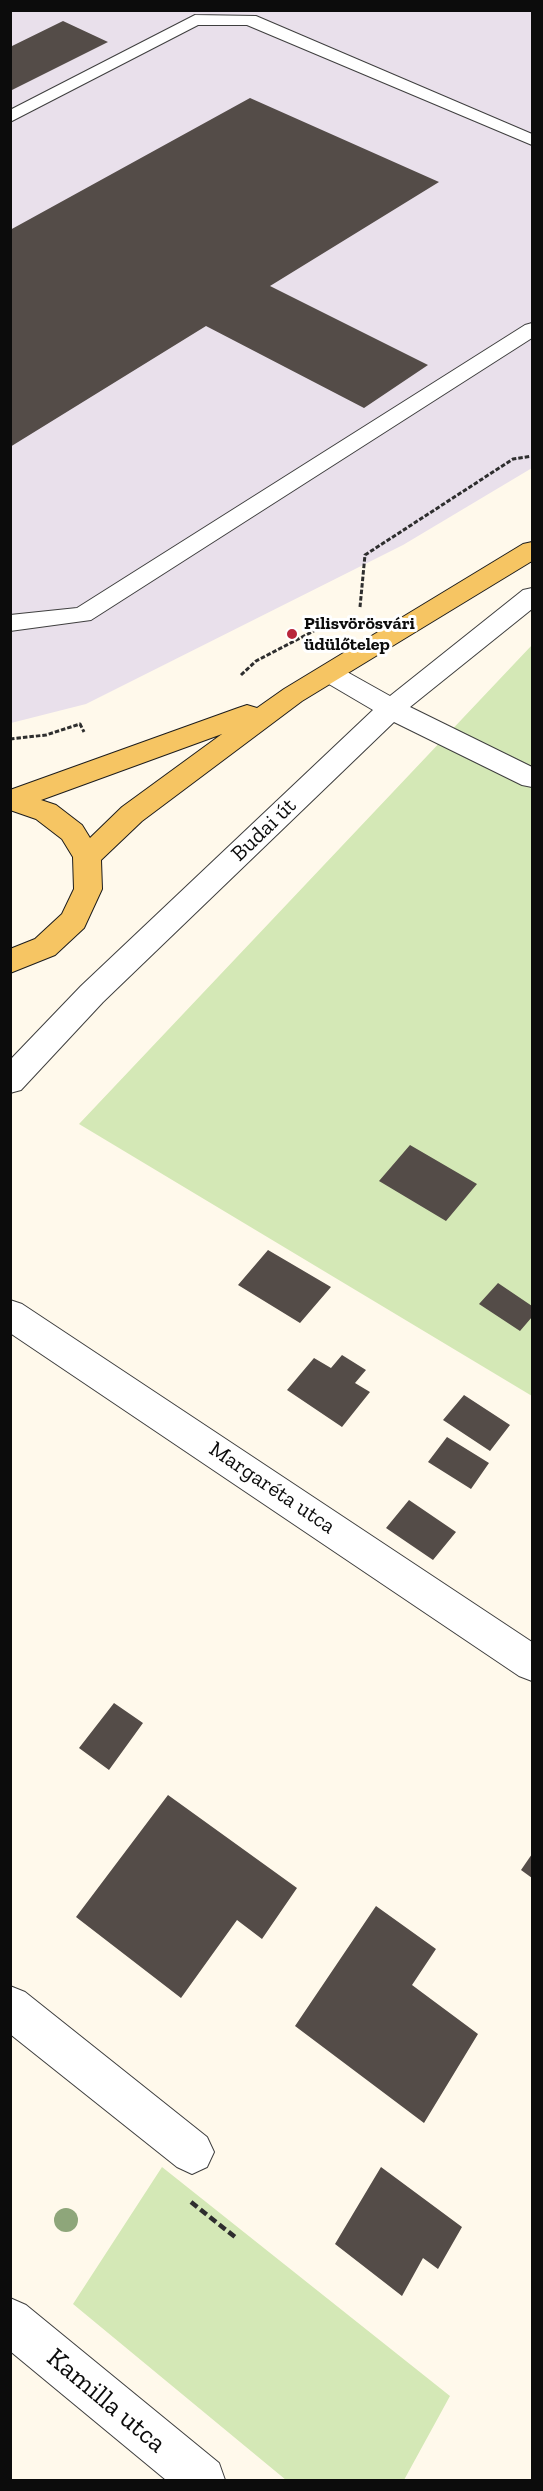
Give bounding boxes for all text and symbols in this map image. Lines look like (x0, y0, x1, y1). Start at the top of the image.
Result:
place label: Pilisvörösvári üdülőtelep (304, 613, 415, 656)
marker: Pilisvörösvári üdülőtelep (285, 627, 299, 641)
street label: Budai út (226, 793, 302, 867)
street label: Margaréta utca (204, 1436, 340, 1540)
street label: Kamilla utca (40, 2342, 172, 2460)

